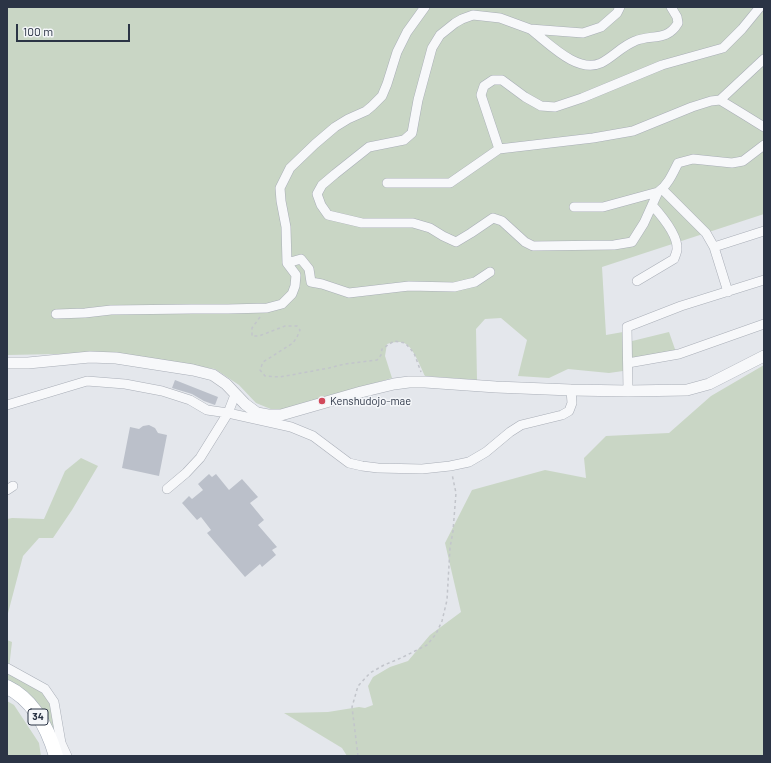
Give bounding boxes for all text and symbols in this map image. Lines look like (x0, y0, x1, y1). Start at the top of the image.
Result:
scale bar (18, 16, 132, 42)
text: 100 m (23, 24, 53, 38)
place label: Kenshudojo-mae (330, 394, 411, 408)
marker: Kenshudojo-mae (317, 396, 327, 406)
road number: 34 (28, 709, 48, 725)

